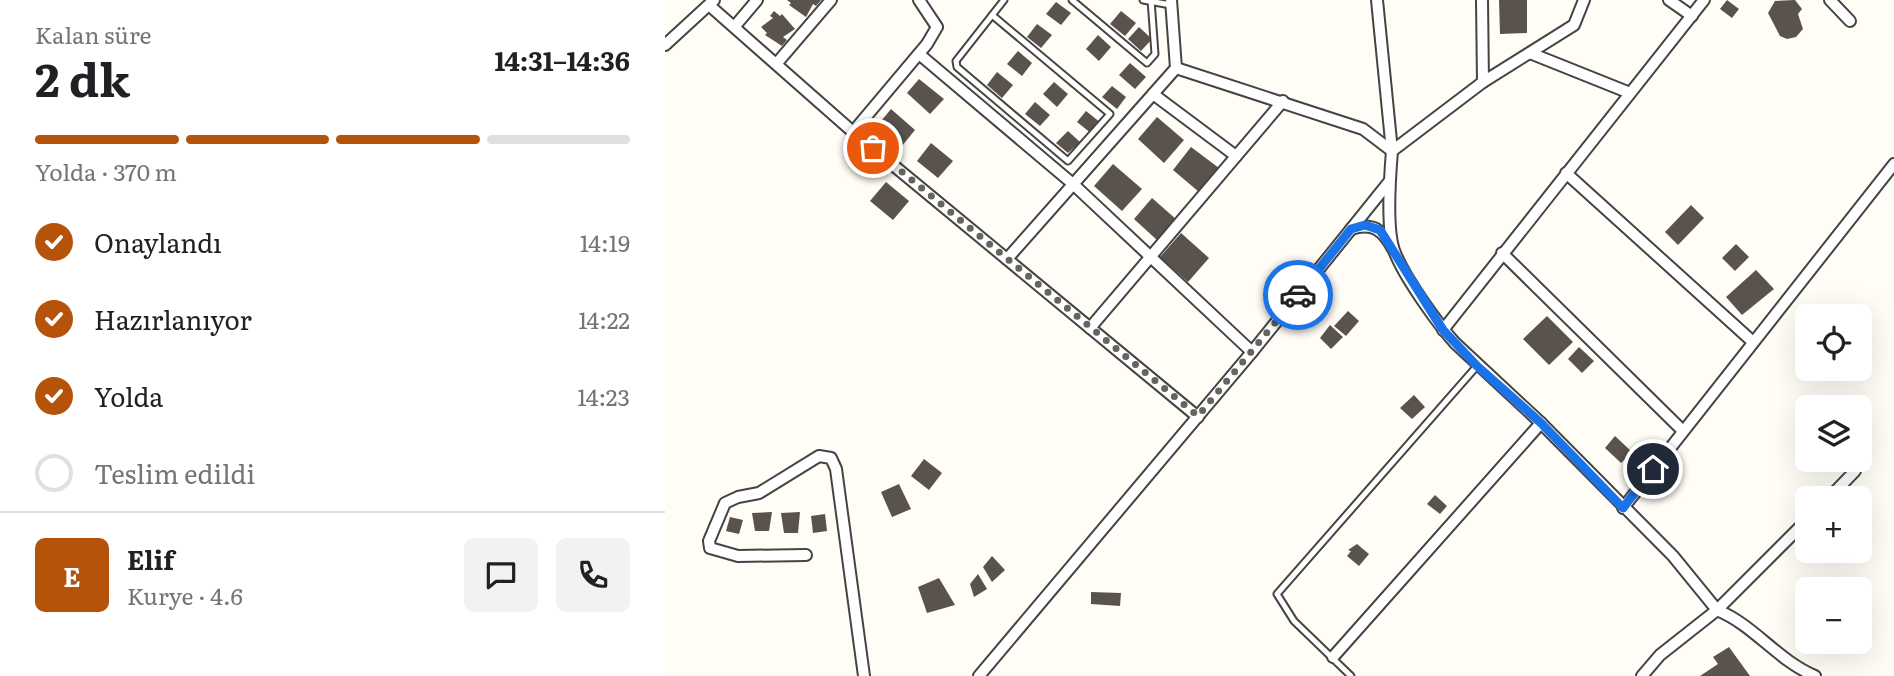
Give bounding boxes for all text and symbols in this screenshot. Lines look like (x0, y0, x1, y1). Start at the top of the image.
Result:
text: Kalan süre (35, 17, 152, 51)
text: 14:31–14:36 (494, 40, 630, 79)
text: 2 dk (35, 43, 130, 111)
pin (843, 118, 903, 178)
icon: bag (854, 129, 892, 167)
text: Yolda · 370 m (35, 154, 177, 188)
text: Onaylandı (94, 222, 222, 261)
icon: check (35, 223, 73, 261)
text: 14:19 (580, 225, 630, 259)
courier (1263, 260, 1333, 330)
icon: car (1279, 276, 1317, 314)
text: Hazırlanıyor (94, 299, 252, 338)
icon: check (35, 300, 73, 338)
text: 14:22 (578, 302, 630, 336)
map controls (1795, 304, 1872, 654)
button: locate (1795, 304, 1872, 381)
text: Yolda (94, 376, 163, 415)
icon: check (35, 377, 73, 415)
text: 14:23 (577, 379, 630, 413)
button: layers (1795, 395, 1872, 472)
pin (1623, 439, 1683, 499)
icon: home (1634, 450, 1672, 488)
text: Teslim edildi (94, 453, 255, 492)
button: + (1795, 486, 1872, 563)
button: chat (464, 538, 538, 612)
button: phone (556, 538, 630, 612)
text: Elif (127, 539, 174, 578)
text: E (63, 556, 81, 595)
button: − (1795, 577, 1872, 654)
text: Kurye · 4.6 (127, 578, 243, 612)

